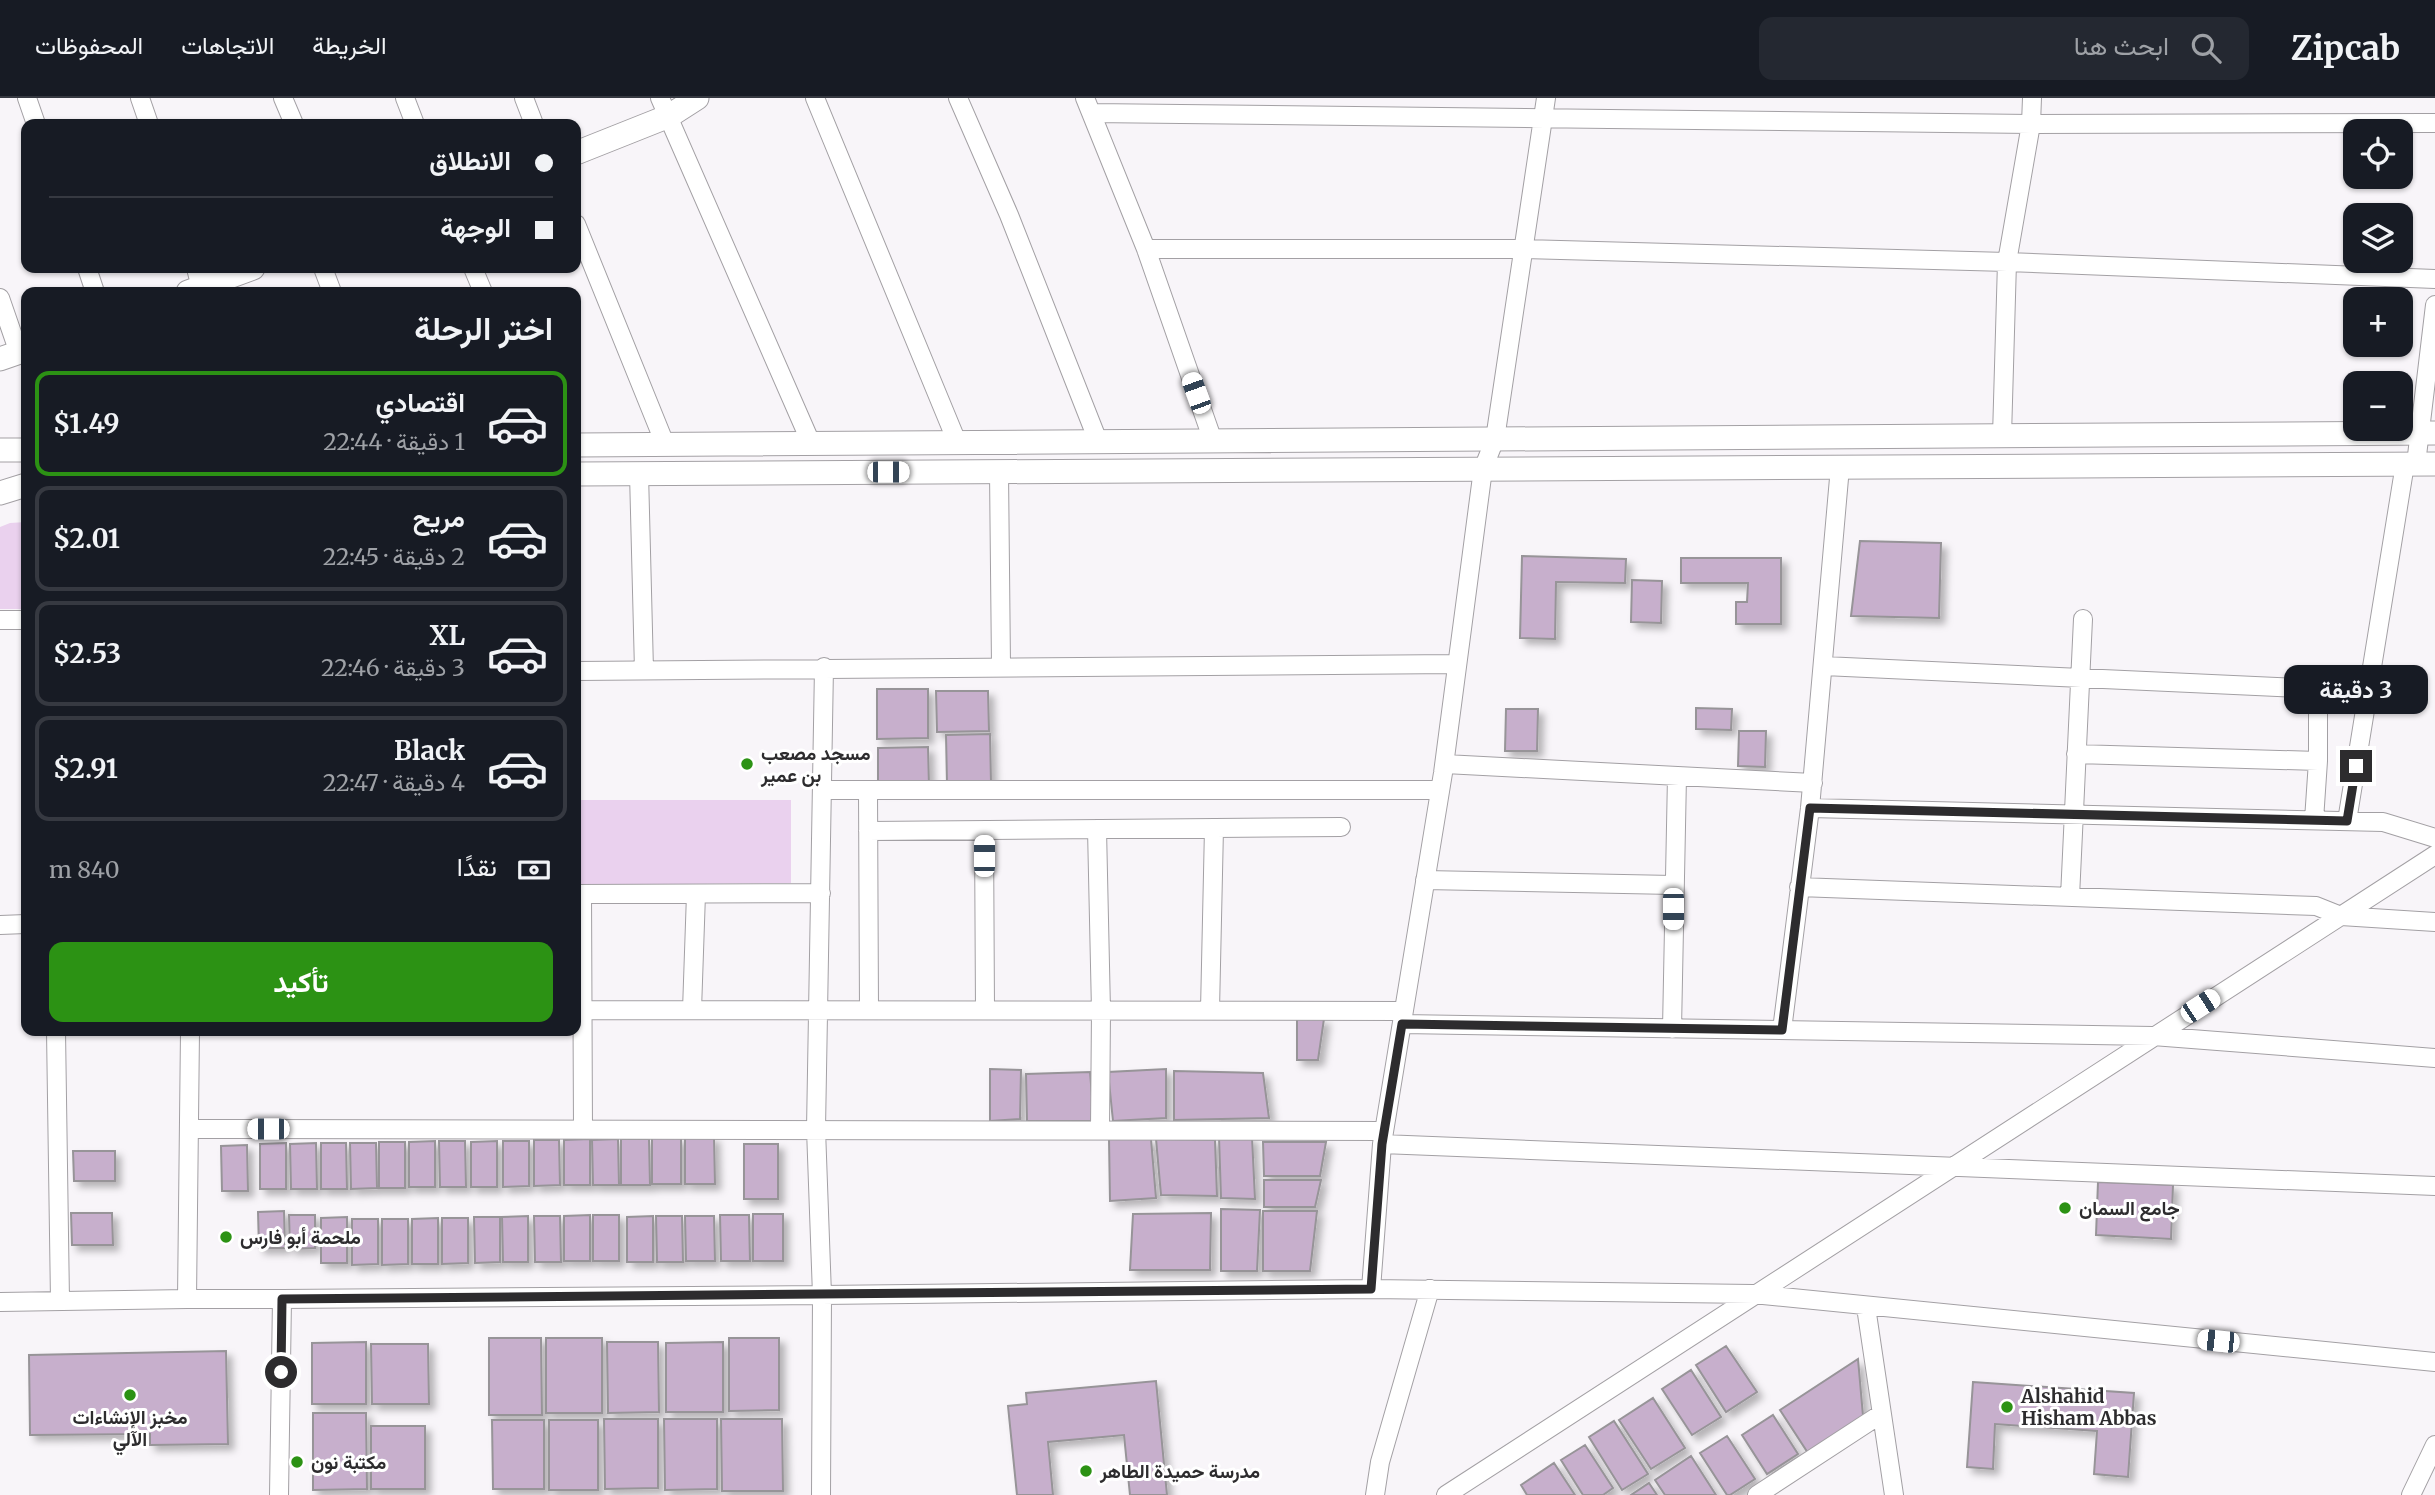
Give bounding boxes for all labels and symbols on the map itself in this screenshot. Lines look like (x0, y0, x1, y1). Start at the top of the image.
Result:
car (1179, 370, 1214, 416)
car (868, 462, 910, 483)
callout: 3 دقيقة (2284, 664, 2428, 714)
place label: مسجد مصعب بن عمير (760, 741, 870, 788)
route end (2340, 750, 2372, 782)
marker: مسجد مصعب بن عمير (739, 756, 755, 772)
car (974, 835, 995, 877)
car (1663, 888, 1684, 930)
car (2177, 986, 2224, 1026)
car (248, 1119, 290, 1140)
place label: جامع السمان (2079, 1196, 2180, 1222)
marker: جامع السمان (2057, 1200, 2073, 1216)
place label: ملحمة أبو فارس (240, 1225, 361, 1250)
marker: ملحمة أبو فارس (218, 1229, 234, 1245)
car (2197, 1328, 2240, 1354)
route start (265, 1356, 297, 1388)
place label: Alshahid Hisham Abbas (2020, 1384, 2157, 1430)
marker: مخبز الإنشاءات الآلي (122, 1387, 138, 1403)
marker: Alshahid Hisham Abbas (1999, 1399, 2015, 1415)
place label: مخبز الإنشاءات الآلي (72, 1405, 188, 1456)
place label: مكتبة نون (311, 1450, 386, 1475)
marker: مكتبة نون (289, 1454, 305, 1470)
place label: مدرسة حميدة الطاهر (1099, 1459, 1260, 1484)
marker: مدرسة حميدة الطاهر (1078, 1463, 1094, 1479)

